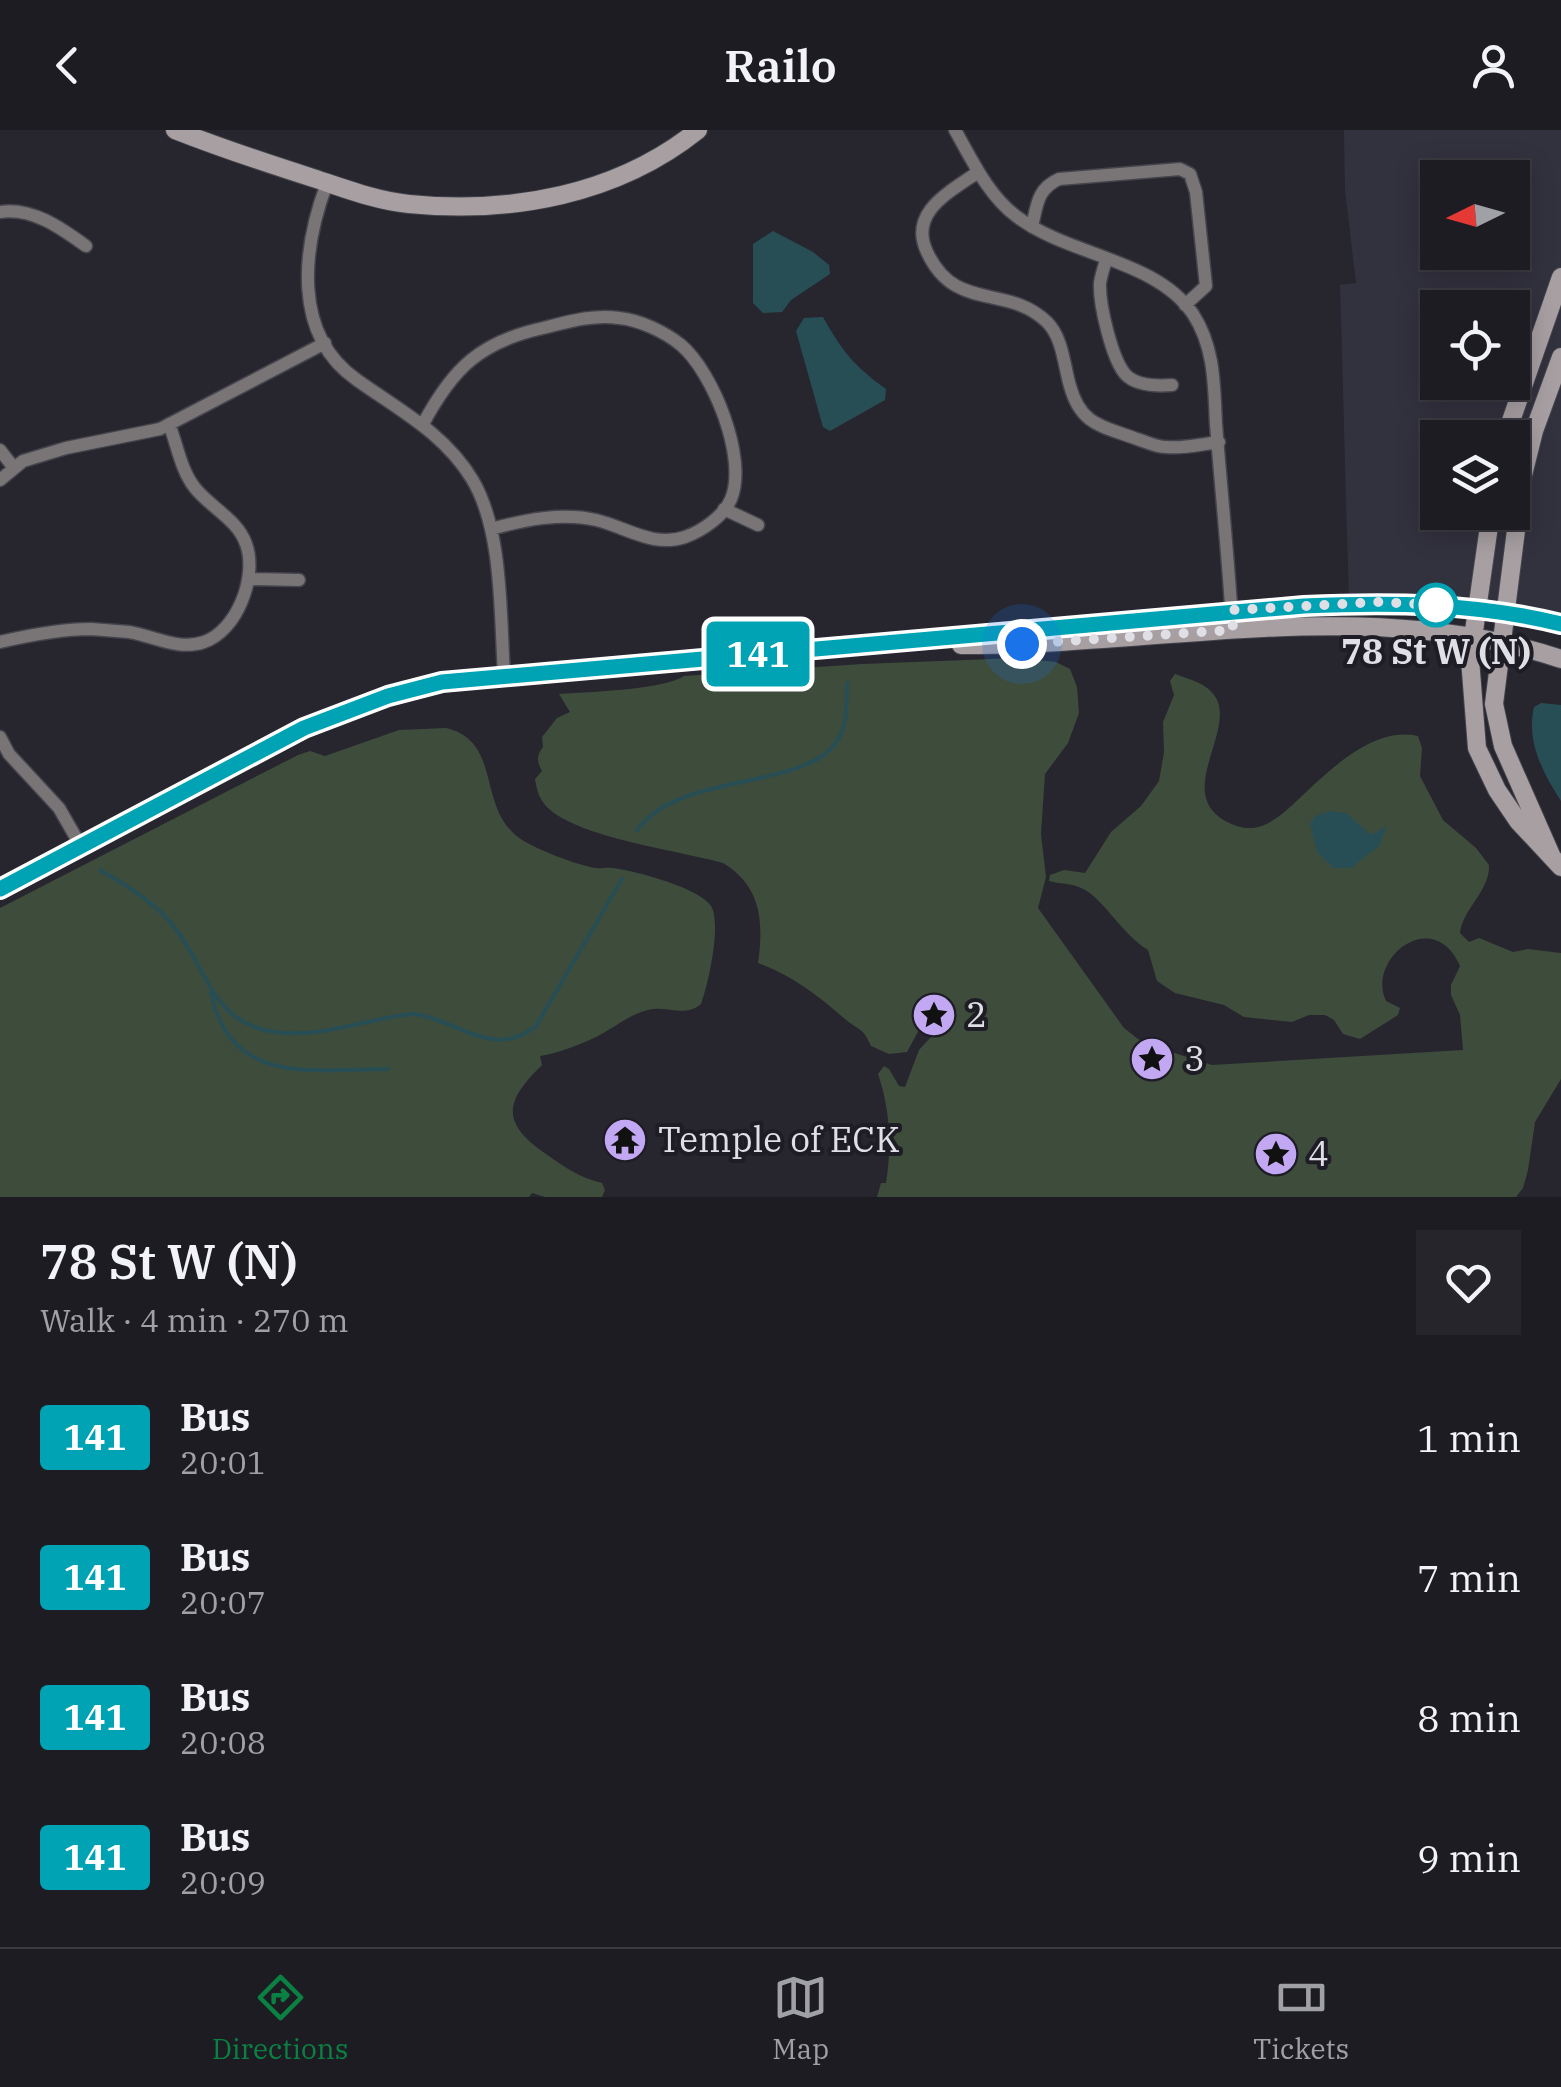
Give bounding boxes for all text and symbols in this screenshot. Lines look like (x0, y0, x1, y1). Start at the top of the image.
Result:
text: Railo (724, 36, 837, 94)
icon: back (40, 38, 95, 93)
icon: person (1466, 38, 1521, 93)
north arrow (1420, 160, 1530, 270)
map controls (1420, 160, 1530, 530)
button: locate (1420, 290, 1530, 400)
button: layers (1420, 420, 1530, 530)
marker: 78 St W (N) (1415, 584, 1457, 626)
your location (997, 619, 1047, 669)
line badge: 141 (700, 622, 816, 686)
place label: 78 St W (N) (1341, 628, 1531, 674)
text: 141 (726, 631, 790, 677)
place label: 2 (966, 991, 987, 1037)
place icon: 2 (911, 992, 957, 1038)
place label: 3 (1184, 1035, 1205, 1081)
place icon: 3 (1129, 1036, 1175, 1082)
place label: Temple of ECK (658, 1116, 900, 1162)
temple icon: Temple of ECK (602, 1117, 648, 1163)
place label: 4 (1308, 1130, 1329, 1176)
place icon: 4 (1253, 1131, 1299, 1177)
text: 78 St W (N) (40, 1230, 298, 1292)
button: heart (1416, 1230, 1521, 1335)
text: Walk · 4 min · 270 m (40, 1299, 348, 1341)
text: Bus (180, 1392, 250, 1441)
text: 1 min (1417, 1413, 1521, 1462)
text: 141 (63, 1414, 127, 1460)
text: 20:01 (180, 1441, 266, 1483)
text: Bus (180, 1532, 250, 1581)
text: 7 min (1417, 1553, 1521, 1602)
text: 141 (63, 1554, 127, 1600)
text: 20:07 (180, 1581, 266, 1623)
text: Bus (180, 1672, 250, 1721)
text: 8 min (1417, 1693, 1521, 1742)
text: 141 (63, 1694, 127, 1740)
text: 20:08 (180, 1721, 266, 1763)
text: Bus (180, 1812, 250, 1861)
text: 9 min (1417, 1833, 1521, 1882)
text: 141 (63, 1834, 127, 1880)
text: 20:09 (180, 1861, 266, 1903)
tab: Directions (212, 1970, 348, 2067)
tab: Map (772, 1970, 829, 2067)
tab: Tickets (1253, 1970, 1349, 2067)

